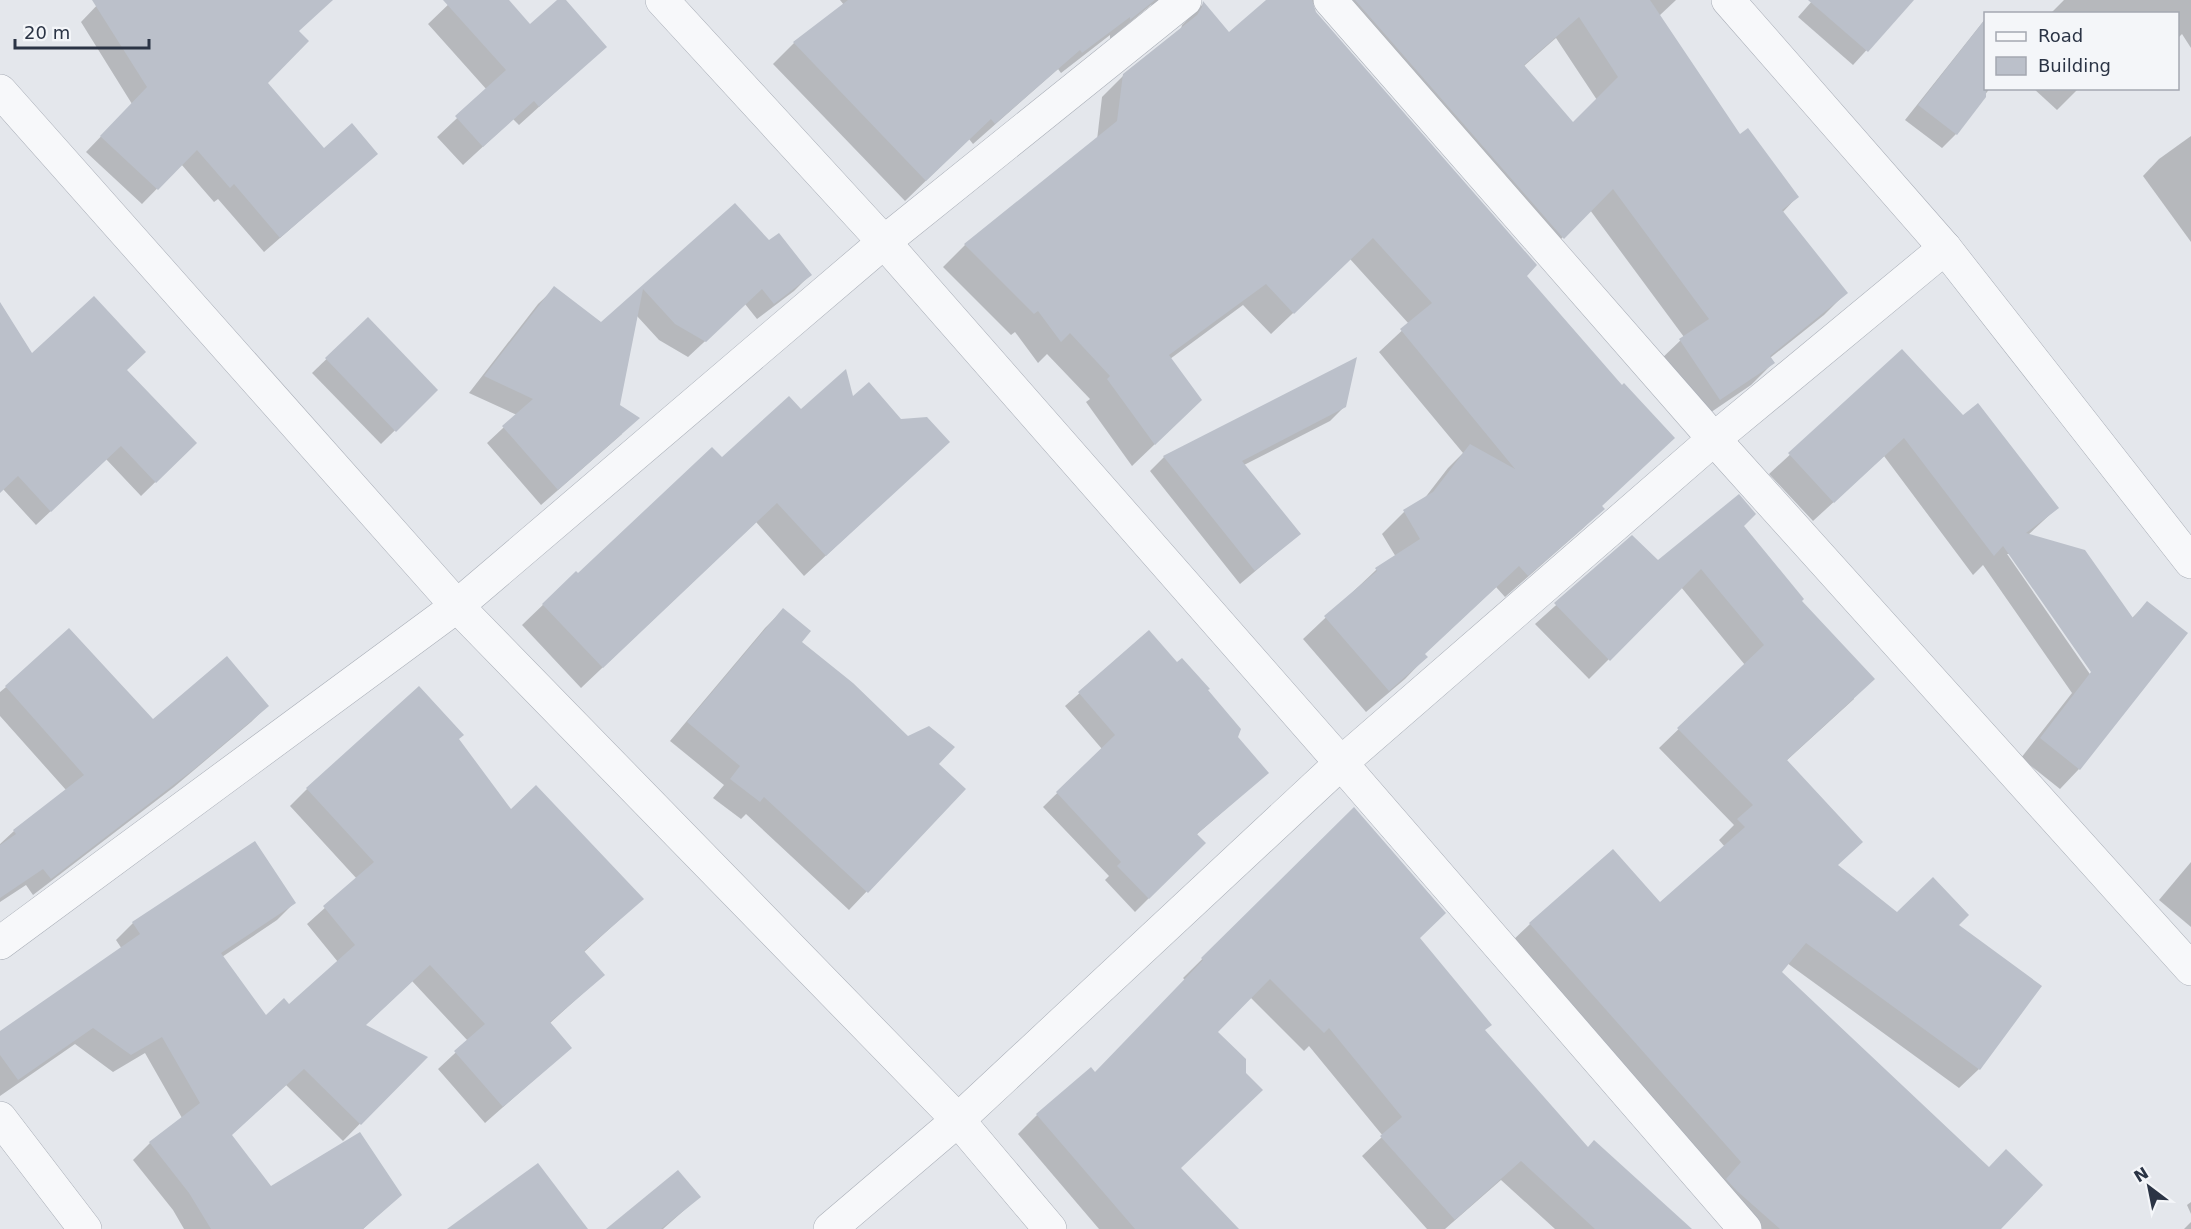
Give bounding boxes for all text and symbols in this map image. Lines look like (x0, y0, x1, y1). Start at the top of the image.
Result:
scale bar (15, 12, 148, 50)
legend (1984, 12, 2179, 90)
text: 20 m (24, 22, 70, 43)
text: Road (2038, 25, 2083, 46)
text: Building (2038, 55, 2111, 76)
north arrow (2119, 1157, 2179, 1217)
text: N (2131, 1163, 2152, 1186)

